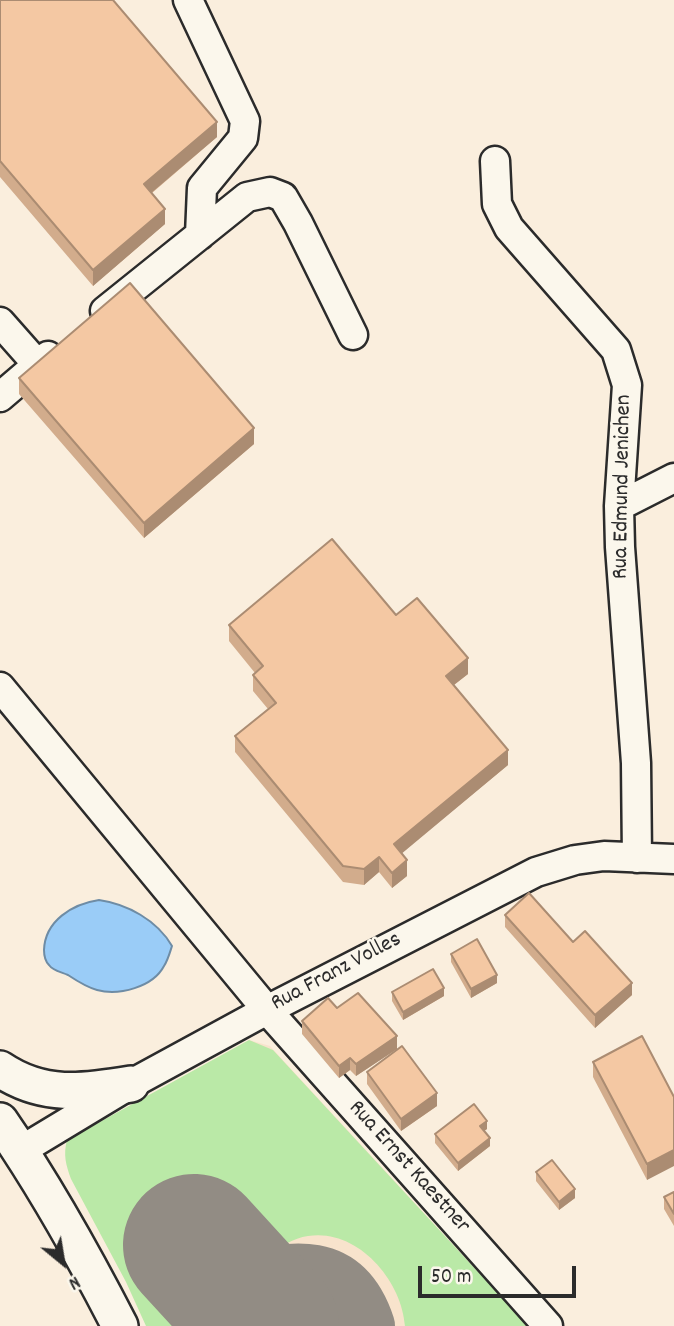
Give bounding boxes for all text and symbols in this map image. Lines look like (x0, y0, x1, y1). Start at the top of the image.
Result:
street label: Rua Edmund Jenichen (609, 394, 639, 580)
street label: Rua Franz Volles (267, 927, 407, 1019)
street label: Rua Ernst Kaestner (341, 1096, 475, 1240)
north arrow (28, 1228, 98, 1298)
scale bar (422, 1252, 580, 1296)
text: 50 m (431, 1263, 471, 1293)
text: N (63, 1268, 85, 1296)

